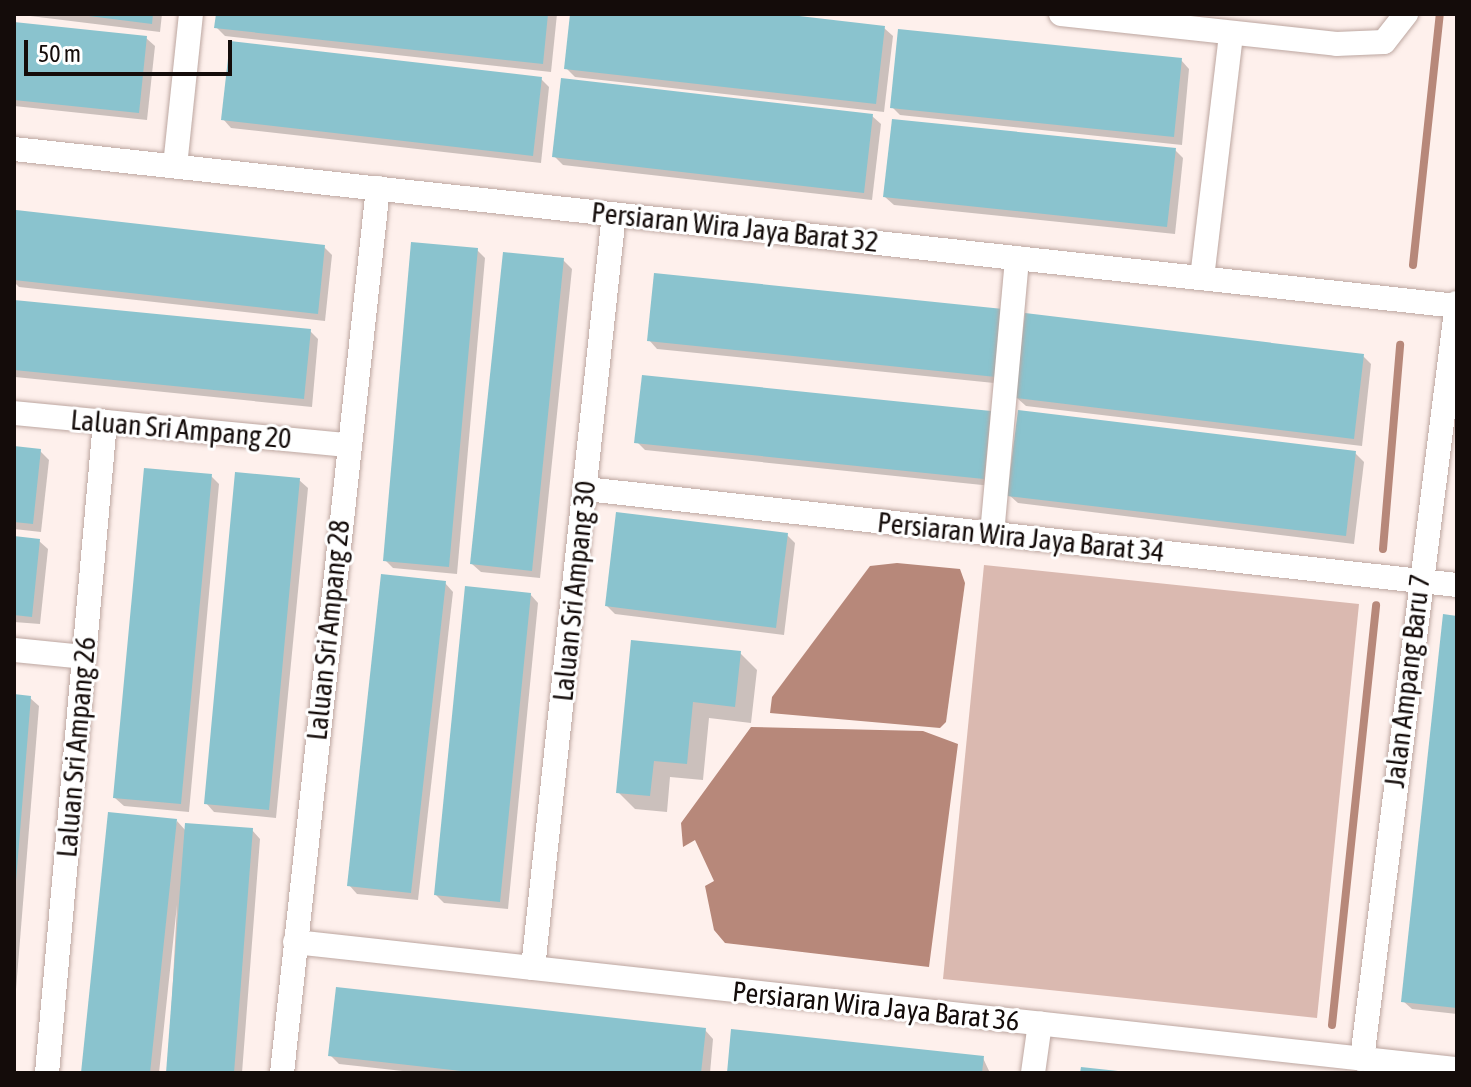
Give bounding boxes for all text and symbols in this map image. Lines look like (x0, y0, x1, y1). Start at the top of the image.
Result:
scale bar (28, 24, 236, 74)
text: 50 m (38, 40, 81, 67)
street label: Persiaran Wira Jaya Barat 32 (590, 195, 880, 259)
street label: Laluan Sri Ampang 20 (69, 403, 293, 455)
street label: Laluan Sri Ampang 30 (546, 479, 602, 703)
street label: Persiaran Wira Jaya Barat 34 (876, 505, 1166, 569)
street label: Laluan Sri Ampang 28 (300, 518, 356, 742)
street label: Jalan Ampang Baru 7 (1377, 572, 1437, 790)
street label: Laluan Sri Ampang 26 (50, 635, 102, 859)
street label: Persiaran Wira Jaya Barat 36 (731, 974, 1021, 1038)

